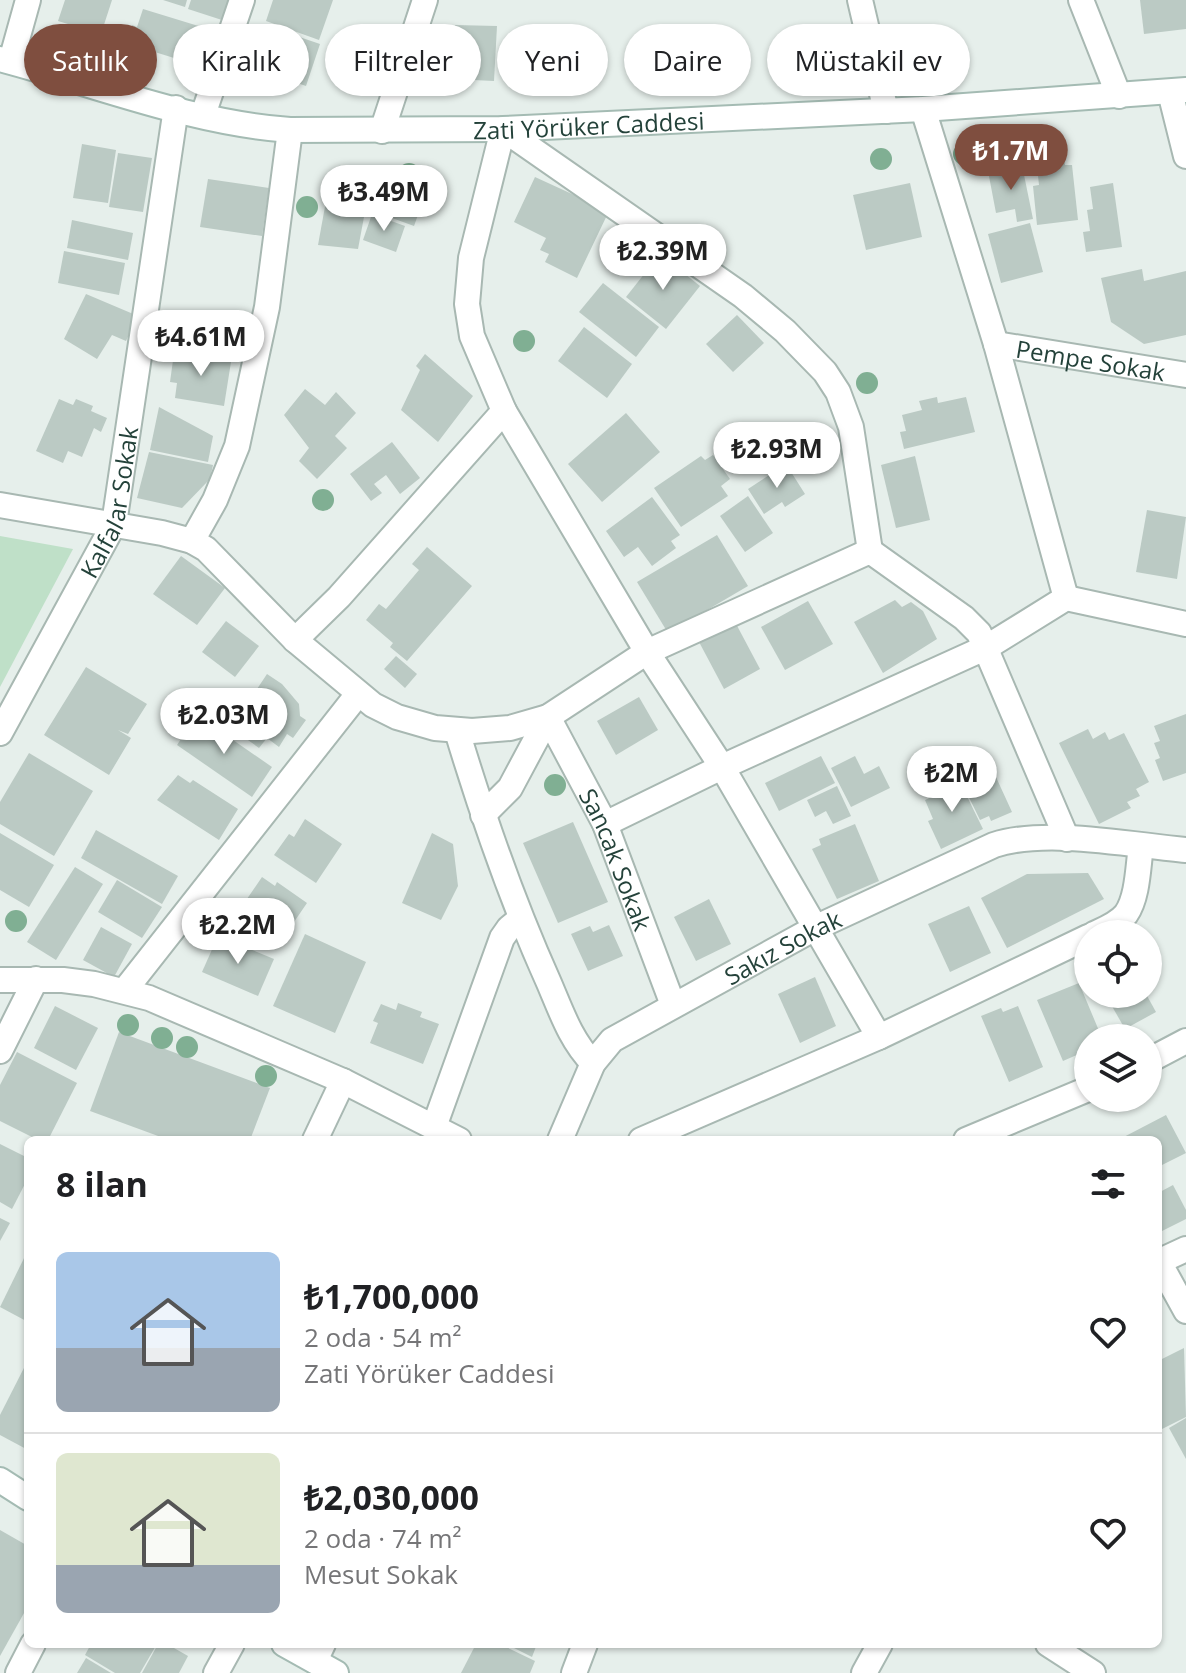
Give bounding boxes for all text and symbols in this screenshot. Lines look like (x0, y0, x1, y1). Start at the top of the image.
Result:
chip: Satılık (24, 24, 157, 96)
chip: Kiralık (173, 24, 309, 96)
chip: Filtreler (325, 24, 481, 96)
chip: Yeni (497, 24, 608, 96)
chip: Daire (624, 24, 751, 96)
chip: Müstakil ev (767, 24, 970, 96)
street label: Zati Yörüker Caddesi (473, 103, 705, 146)
pin: ₺1.7M (955, 124, 1067, 192)
text: ₺1.7M (973, 132, 1049, 168)
pin: ₺3.49M (319, 165, 449, 233)
text: ₺3.49M (338, 173, 430, 209)
pin: ₺2.39M (598, 224, 728, 292)
text: ₺2.39M (617, 232, 709, 268)
pin: ₺4.61M (136, 310, 266, 378)
text: ₺4.61M (155, 318, 247, 354)
street label: Pempe Sokak (1014, 331, 1168, 388)
pin: ₺2.93M (712, 422, 842, 490)
street label: Kalfalar Sokak (71, 424, 145, 583)
text: ₺2.93M (731, 430, 823, 466)
pin: ₺2.03M (159, 688, 289, 756)
text: ₺2.03M (178, 696, 270, 732)
pin: ₺2M (913, 746, 991, 814)
text: ₺2M (925, 754, 979, 790)
street label: Sancak Sokak (572, 782, 660, 935)
pin: ₺2.2M (182, 898, 294, 966)
street label: Sakız Sokak (718, 901, 847, 992)
text: ₺2.2M (200, 906, 276, 942)
map controls (1074, 920, 1162, 1112)
button: locate (1074, 920, 1162, 1008)
button: layers (1074, 1024, 1162, 1112)
text: 8 ilan (56, 1161, 148, 1207)
icon: filters (1086, 1162, 1130, 1206)
text: ₺1,700,000 (304, 1273, 479, 1319)
icon: home (120, 1284, 216, 1380)
icon: heart (1086, 1310, 1130, 1354)
text: 2 oda · 54 m² (304, 1319, 462, 1355)
text: Zati Yörüker Caddesi (304, 1355, 555, 1391)
text: ₺2,030,000 (304, 1474, 479, 1520)
icon: home (120, 1485, 216, 1581)
icon: heart (1086, 1511, 1130, 1555)
text: 2 oda · 74 m² (304, 1520, 462, 1556)
text: Mesut Sokak (304, 1556, 458, 1592)

